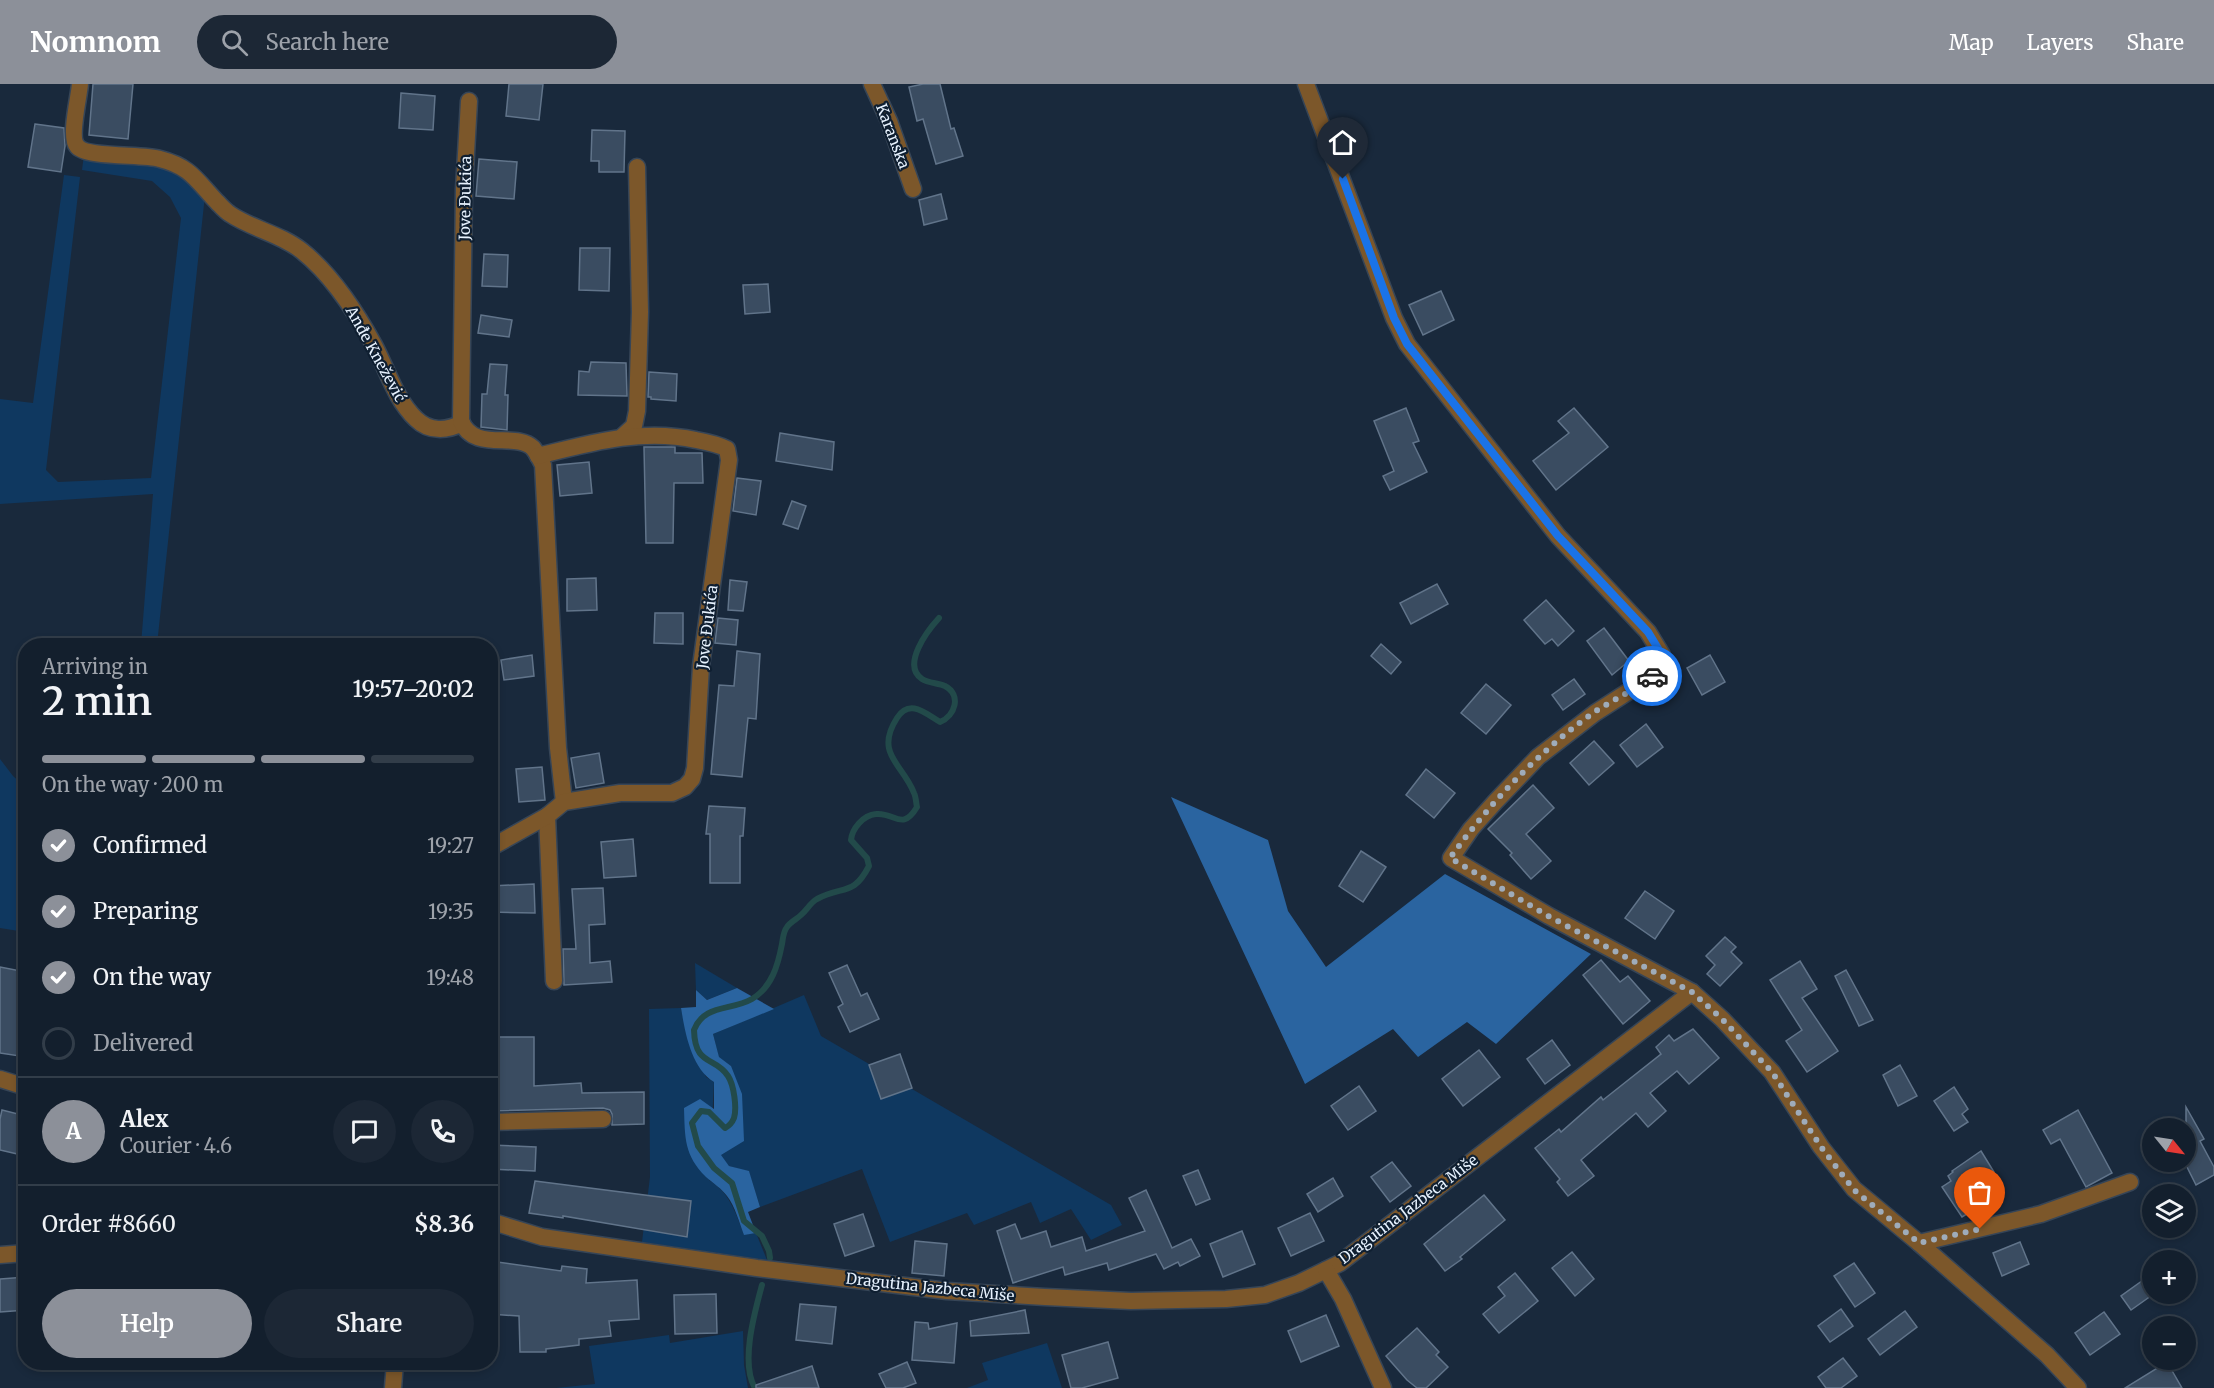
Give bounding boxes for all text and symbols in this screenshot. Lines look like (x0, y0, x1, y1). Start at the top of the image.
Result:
search box (197, 15, 617, 69)
text: Nomnom (30, 24, 161, 60)
icon: search (218, 26, 251, 59)
text: Search here (266, 28, 389, 56)
text: Map (1949, 29, 1994, 56)
text: Layers (2027, 29, 2094, 56)
text: Share (2127, 29, 2184, 56)
street label: Karanska (872, 101, 914, 171)
pin (1317, 117, 1368, 179)
icon: home (1326, 126, 1359, 159)
street label: Jove Đukića (455, 156, 475, 241)
street label: Anđe Knežević (341, 302, 410, 406)
street label: Jove Đukića (692, 584, 722, 671)
courier (1622, 646, 1682, 706)
text: Arriving in (42, 654, 148, 679)
icon: car (1636, 660, 1669, 693)
text: 19:57–20:02 (353, 675, 474, 703)
text: 2 min (42, 677, 152, 726)
text: On the way · 200 m (42, 772, 223, 797)
icon: check (42, 829, 75, 862)
text: Confirmed (93, 831, 207, 859)
text: 19:27 (427, 833, 474, 858)
icon: check (42, 895, 75, 928)
text: Preparing (93, 897, 198, 925)
text: 19:35 (428, 899, 474, 924)
icon: check (42, 961, 75, 994)
text: On the way (93, 963, 211, 991)
text: 19:48 (426, 965, 474, 990)
text: Delivered (93, 1029, 193, 1057)
button: chat (333, 1100, 396, 1163)
button: phone (411, 1100, 474, 1163)
text: Alex (120, 1105, 169, 1133)
text: A (66, 1117, 81, 1145)
north arrow (2142, 1118, 2196, 1172)
map controls (2142, 1118, 2196, 1370)
text: Courier · 4.6 (120, 1133, 232, 1158)
street label: Dragutina Jazbeca Miše (1335, 1150, 1482, 1268)
pin (1954, 1167, 2005, 1229)
icon: bag (1963, 1176, 1996, 1209)
button: layers (2142, 1184, 2196, 1238)
text: Order #8660 (42, 1210, 176, 1238)
text: $8.36 (414, 1210, 474, 1238)
button: + (2142, 1250, 2196, 1304)
street label: Dragutina Jazbeca Miše (845, 1269, 1015, 1305)
button: Help (42, 1289, 252, 1358)
button: Share (264, 1289, 474, 1358)
button: − (2142, 1316, 2196, 1370)

